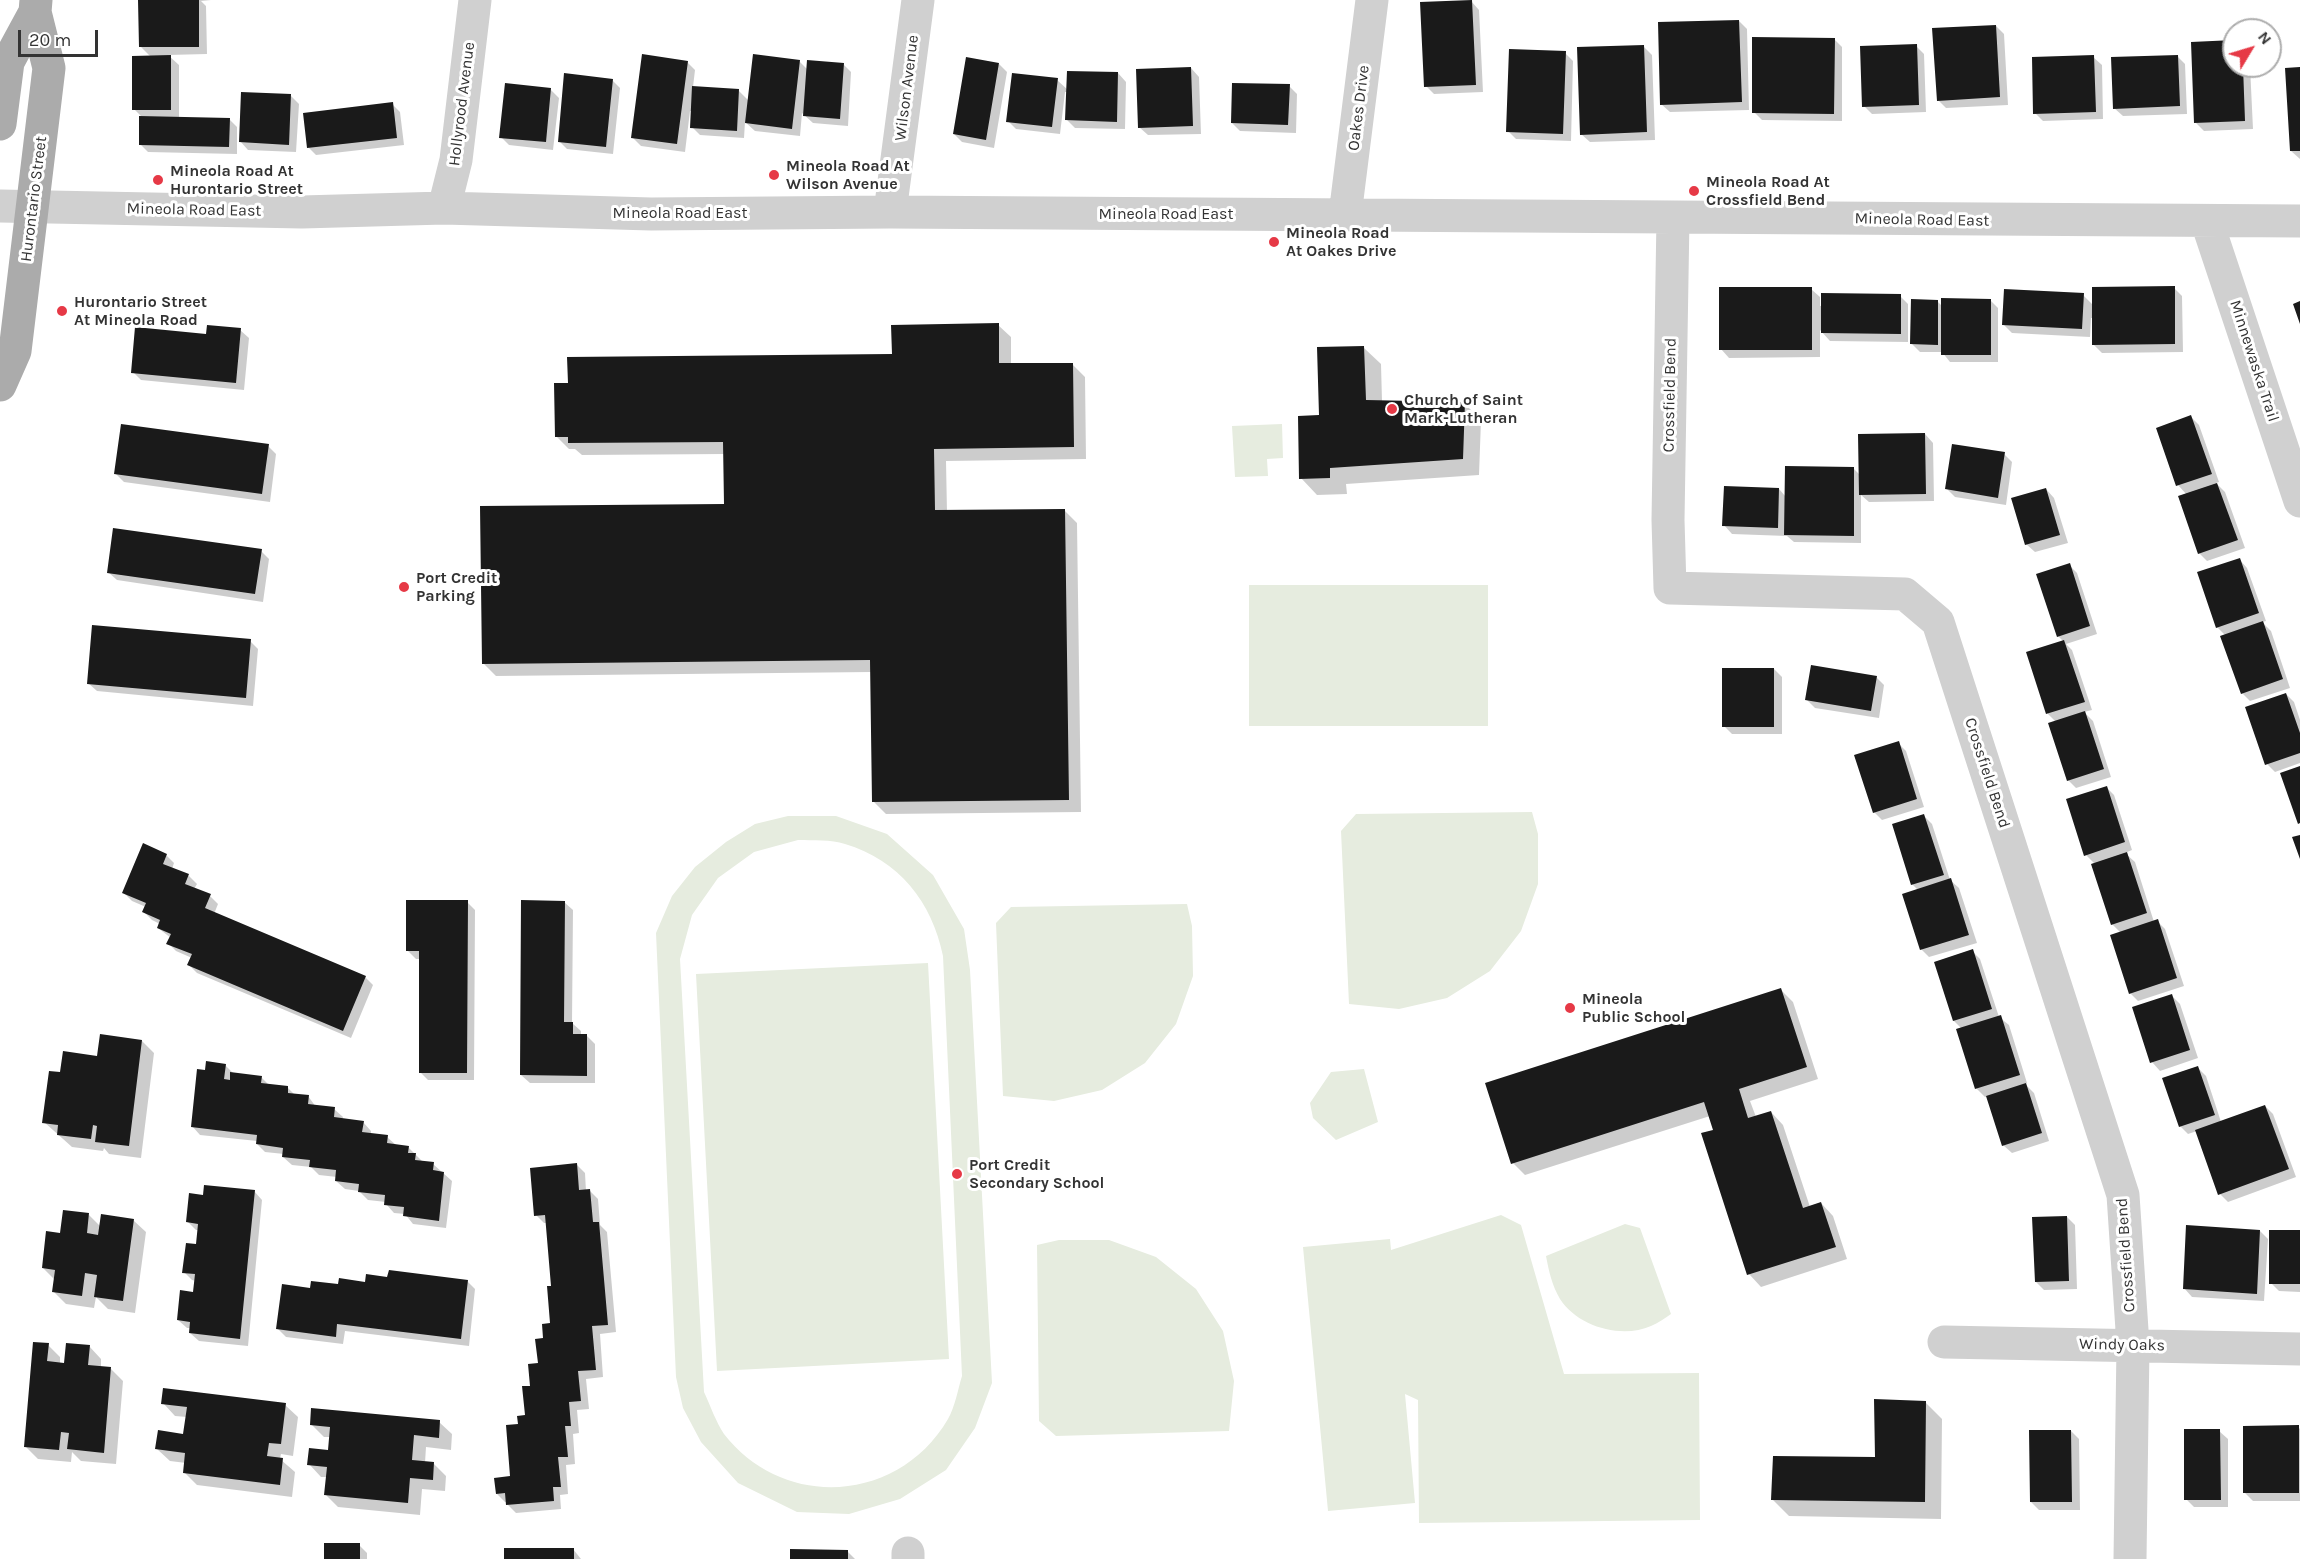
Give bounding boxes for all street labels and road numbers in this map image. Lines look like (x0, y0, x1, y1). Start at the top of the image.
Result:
street label: Wilson Avenue (891, 34, 923, 142)
street label: Hollyrood Avenue (445, 41, 479, 167)
street label: Oakes Drive (1344, 64, 1374, 152)
street label: Hurontario Street (17, 135, 51, 263)
street label: Mineola Road East (126, 199, 262, 221)
street label: Mineola Road East (613, 203, 747, 223)
street label: Mineola Road East (1099, 204, 1233, 224)
street label: Mineola Road East (1854, 209, 1990, 231)
street label: Minnewaska Trail (2225, 298, 2283, 424)
street label: Crossfield Bend (1659, 338, 1681, 452)
street label: Crossfield Bend (1960, 715, 2014, 831)
street label: Crossfield Bend (2112, 1197, 2140, 1313)
street label: Windy Oaks (2079, 1335, 2165, 1355)

